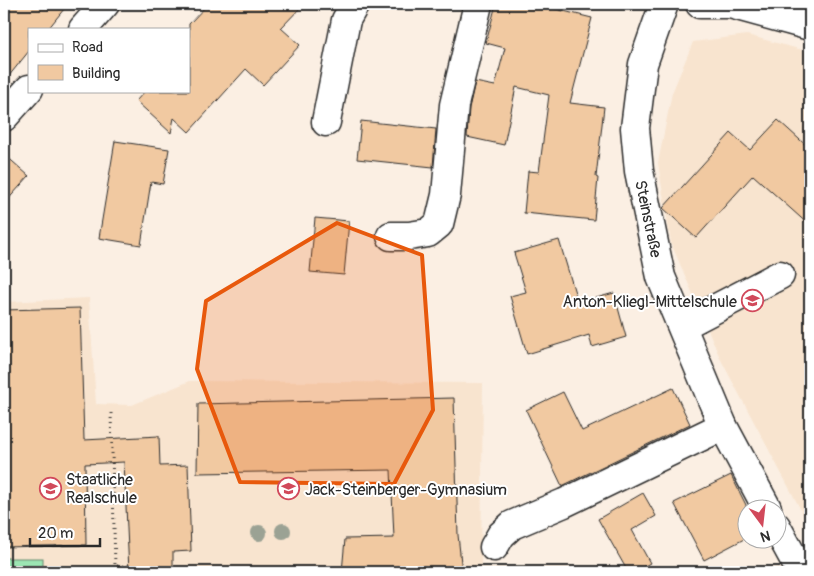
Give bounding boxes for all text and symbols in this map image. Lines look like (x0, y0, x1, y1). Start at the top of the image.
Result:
legend (28, 28, 190, 92)
text: Road (72, 38, 103, 57)
text: Building (72, 64, 120, 83)
street label: Steinstraße (630, 178, 666, 260)
school or university icon: Anton-Kliegl-Mittelschule (741, 289, 765, 313)
place label: Anton-Kliegl-Mittelschule (563, 292, 737, 312)
place label: Staatliche Realschule (66, 470, 137, 508)
school or university icon: Staatliche Realschule (38, 476, 62, 500)
school or university icon: Jack-Steinberger-Gymnasium (277, 477, 301, 501)
place label: Jack-Steinberger-Gymnasium (305, 480, 507, 500)
north arrow (736, 498, 786, 548)
scale bar (30, 516, 100, 548)
text: 20 m (38, 524, 73, 543)
text: N (758, 527, 772, 546)

